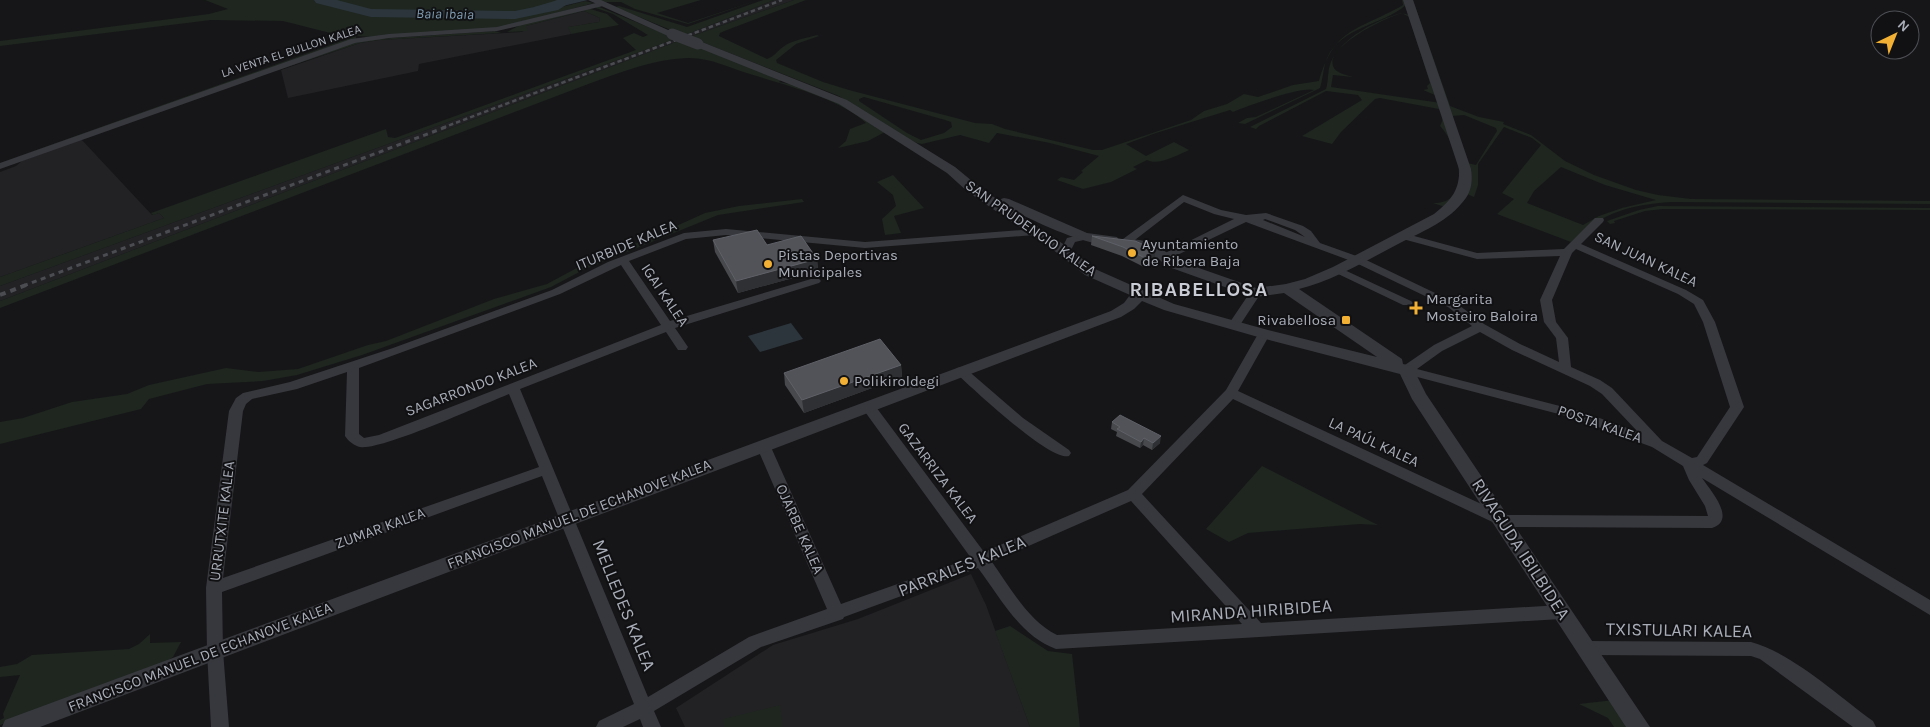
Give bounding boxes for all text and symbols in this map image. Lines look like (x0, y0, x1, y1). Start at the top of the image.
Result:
water label: Baia ibaia (416, 5, 474, 23)
north arrow (1870, 10, 1920, 60)
text: N (1894, 16, 1913, 36)
street label: LA VENTA EL BULLON KALEA (219, 22, 363, 80)
street label: SAN PRUDENCIO KALEA (962, 176, 1100, 280)
street label: ITURBIDE KALEA (573, 215, 680, 274)
street label: SAN JUAN KALEA (1592, 227, 1701, 291)
place label: Ayuntamiento de Ribera Baja (1142, 235, 1240, 270)
place label: Pistas Deportivas Municipales (778, 246, 898, 281)
marker: Ayuntamiento de Ribera Baja (1126, 247, 1138, 259)
marker: Pistas Deportivas Municipales (762, 258, 774, 270)
street label: IGAI KALEA (637, 260, 693, 330)
district label: RIBABELLOSA (1130, 278, 1268, 301)
place label: Margarita Mosteiro Baloira (1426, 290, 1538, 325)
marker: Margarita Mosteiro Baloira (1410, 302, 1422, 314)
place label: Rivabellosa (1257, 311, 1336, 329)
marker: Rivabellosa (1340, 314, 1352, 326)
street label: SAGARRONDO KALEA (403, 354, 540, 420)
place label: Polikiroldegi (854, 372, 939, 390)
marker: Polikiroldegi (838, 375, 850, 387)
street label: POSTA KALEA (1556, 401, 1645, 447)
street label: LA PAÚL KALEA (1326, 413, 1422, 471)
street label: GAZARRIZA KALEA (894, 419, 982, 527)
street label: FRANCISCO MANUEL DE ECHANOVE KALEA (444, 455, 714, 573)
street label: URRUTXITE KALEA (206, 460, 238, 582)
street label: RIVAGUDA IBILBIDEA (1467, 474, 1575, 624)
street label: OJARBE KALEA (772, 481, 828, 577)
street label: ZUMAR KALEA (333, 503, 428, 553)
street label: PARRALES KALEA (895, 530, 1029, 602)
street label: MELLEDES KALEA (588, 536, 660, 674)
street label: MIRANDA HIRIBIDEA (1169, 594, 1333, 628)
street label: FRANCISCO MANUEL DE ECHANOVE KALEA (65, 598, 335, 716)
street label: TXISTULARI KALEA (1606, 618, 1752, 642)

